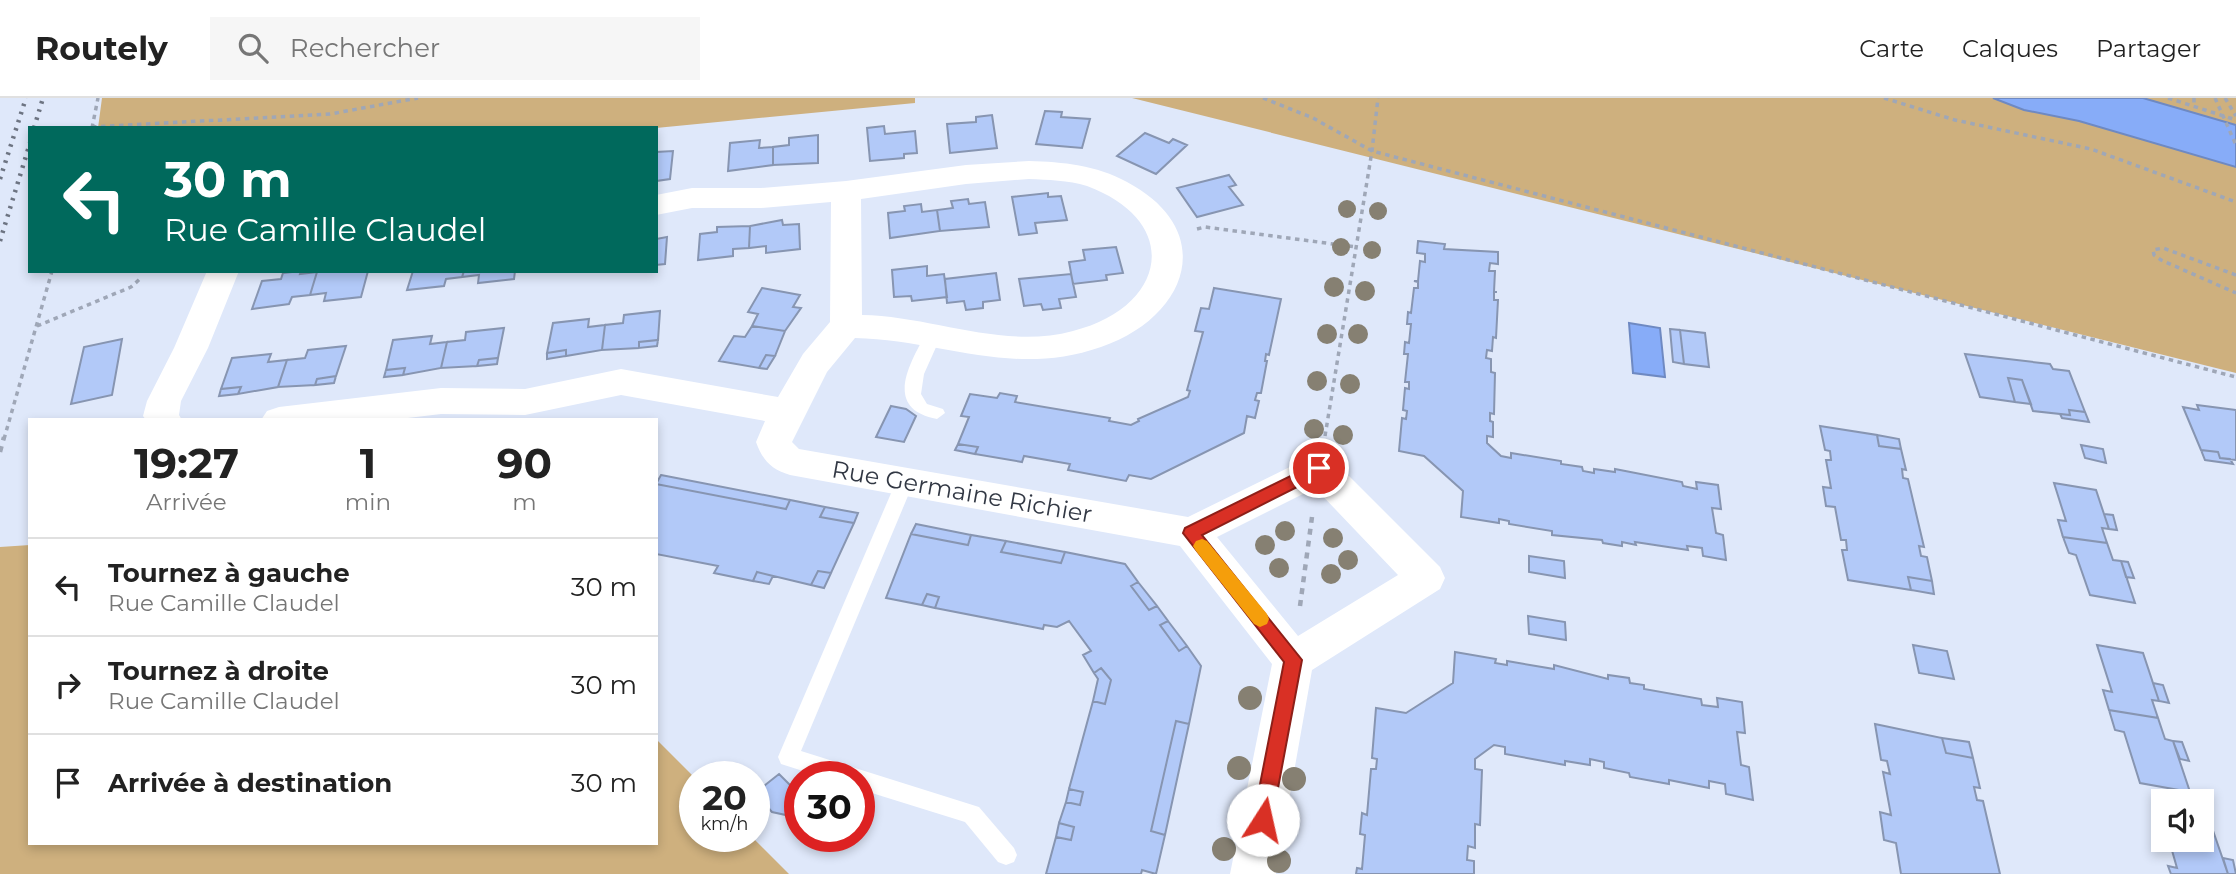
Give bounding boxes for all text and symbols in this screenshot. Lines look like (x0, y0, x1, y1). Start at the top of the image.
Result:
search box (210, 17, 700, 80)
text: Routely (35, 28, 168, 68)
icon: search (234, 29, 272, 67)
text: Rechercher (290, 32, 440, 64)
text: Carte (1859, 34, 1924, 63)
text: Calques (1962, 34, 2058, 63)
text: Partager (2096, 34, 2201, 63)
text: 30 m (164, 150, 292, 209)
icon: left (49, 154, 140, 245)
text: Rue Camille Claudel (164, 210, 486, 249)
text: 19:27 (134, 437, 239, 489)
text: 1 (360, 437, 376, 489)
text: 90 (497, 437, 552, 489)
pin (1289, 438, 1349, 498)
icon: arrive (1300, 449, 1338, 487)
street label: Rue Germaine Richier (830, 454, 1094, 529)
text: Arrivée (146, 488, 227, 516)
text: min (345, 488, 391, 516)
text: m (512, 488, 537, 516)
text: Tournez à gauche (108, 557, 350, 589)
icon: left (49, 568, 87, 606)
text: 30 m (571, 571, 637, 603)
text: Rue Camille Claudel (108, 589, 340, 617)
text: Tournez à droite (108, 655, 329, 687)
icon: right (49, 666, 87, 704)
text: 30 m (571, 669, 637, 701)
text: Rue Camille Claudel (108, 687, 340, 715)
speed limit sign: 30 (784, 761, 875, 852)
icon: arrive (49, 764, 87, 802)
text: Arrivée à destination (108, 767, 392, 799)
text: 30 m (571, 767, 637, 799)
text: 20 (702, 776, 747, 819)
position arrow (1226, 783, 1300, 857)
map controls (2151, 789, 2214, 852)
button: sound (2151, 789, 2214, 852)
text: km/h (700, 813, 749, 835)

